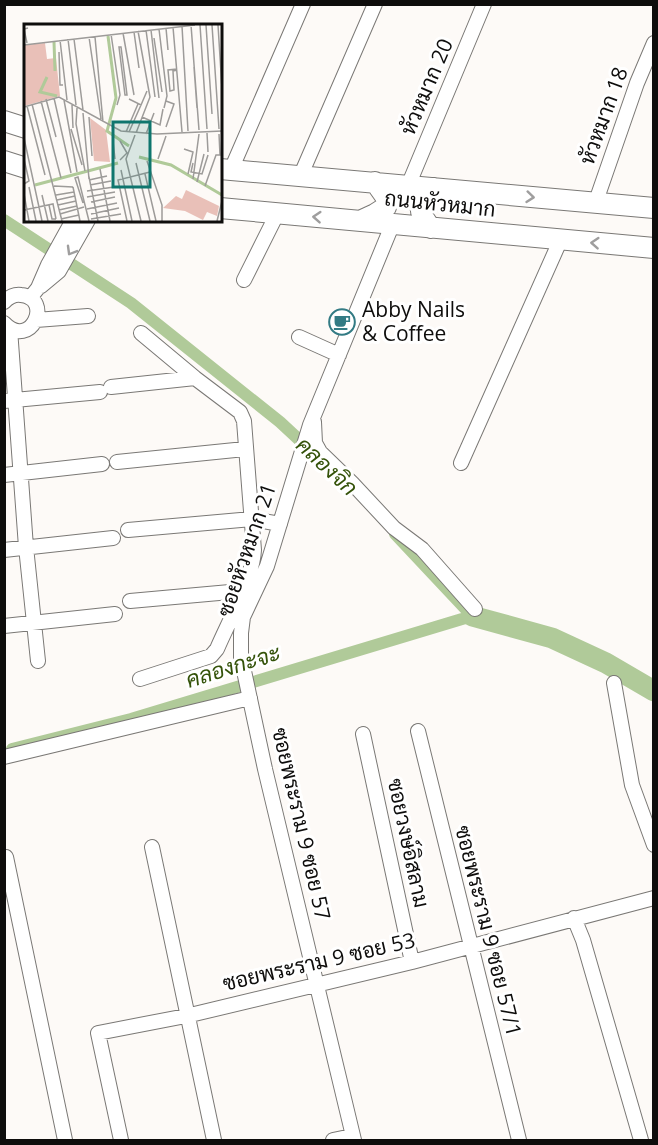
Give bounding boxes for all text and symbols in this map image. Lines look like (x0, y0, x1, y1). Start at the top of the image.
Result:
inset map (24, 24, 222, 222)
street label: หัวหมาก 20 (393, 34, 459, 139)
street label: หัวหมาก 18 (572, 63, 634, 168)
street label: ถนนหัวหมาก (383, 183, 497, 223)
one-way arrow (525, 191, 534, 203)
one-way arrow (313, 210, 322, 223)
one-way arrow (591, 237, 600, 250)
one-way arrow (67, 245, 78, 255)
place label: Abby Nails & Coffee (362, 295, 465, 347)
cafe icon: Abby Nails & Coffee (327, 307, 357, 337)
water label: คลองจิก (290, 429, 365, 501)
street label: ซอยหัวหมาก 21 (210, 479, 282, 620)
water label: คลองกะจะ (182, 636, 284, 694)
street label: ซอยพระราม 9 ซอย 57 (266, 725, 338, 923)
street label: ซอยวงษ์อิสลาม (382, 776, 436, 910)
street label: ซอยพระราม 9 ซอย 57/1 (449, 822, 529, 1039)
street label: ซอยพระราม 9 ซอย 53 (220, 925, 418, 997)

